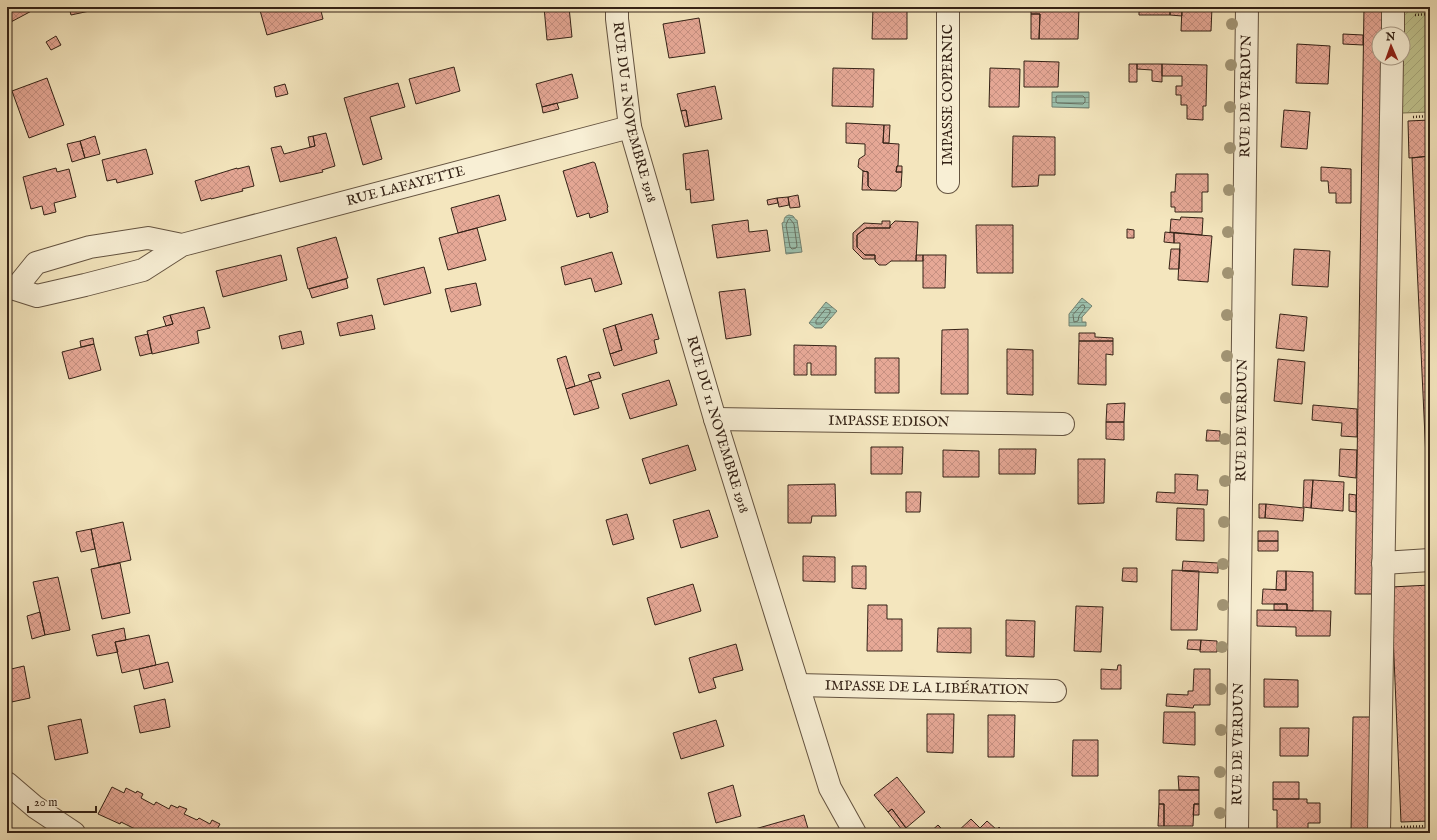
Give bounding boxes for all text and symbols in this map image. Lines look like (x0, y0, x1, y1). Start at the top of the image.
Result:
street label: RUE DU 11 NOVEMBRE 1918 (608, 21, 661, 205)
street label: IMPASSE COPERNIC (939, 24, 957, 166)
north arrow (1371, 26, 1411, 66)
text: N (1385, 30, 1396, 44)
street label: RUE DE VERDUN (1236, 34, 1256, 158)
street label: RUE LAFAYETTE (344, 162, 467, 210)
street label: RUE DU 11 NOVEMBRE 1918 (682, 334, 753, 515)
street label: RUE DE VERDUN (1232, 358, 1252, 482)
street label: IMPASSE EDISON (828, 412, 950, 431)
street label: IMPASSE DE LA LIBÉRATION (825, 677, 1029, 699)
street label: RUE DE VERDUN (1228, 682, 1248, 806)
scale bar (28, 788, 96, 814)
text: 20 m (34, 795, 57, 810)

